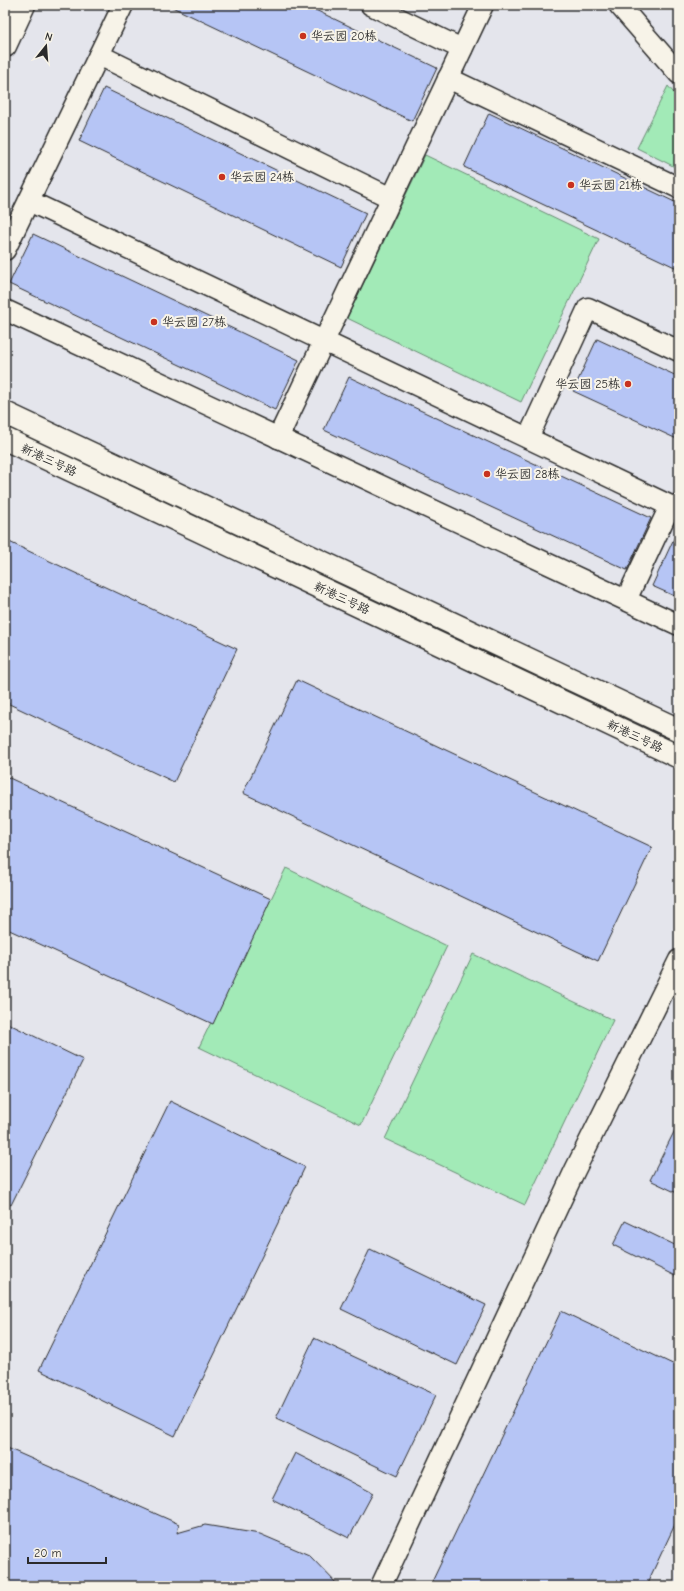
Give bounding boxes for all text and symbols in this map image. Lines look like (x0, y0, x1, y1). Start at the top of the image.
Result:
north arrow (26, 26, 66, 66)
place label: 华云园 20栋 (311, 29, 377, 43)
text: N (43, 30, 54, 44)
marker: 华云园 20栋 (298, 31, 308, 41)
place label: 华云园 24栋 (230, 170, 294, 184)
marker: 华云园 24栋 (217, 172, 227, 182)
place label: 华云园 21栋 (579, 178, 642, 192)
marker: 华云园 21栋 (566, 180, 576, 190)
place label: 华云园 27栋 (162, 315, 226, 329)
marker: 华云园 27栋 (149, 317, 159, 327)
place label: 华云园 25栋 (555, 377, 620, 391)
marker: 华云园 25栋 (623, 379, 633, 389)
street label: 新港三号路 (19, 441, 79, 479)
place label: 华云园 28栋 (495, 467, 559, 481)
marker: 华云园 28栋 (482, 469, 492, 479)
street label: 新港三号路 (312, 579, 372, 617)
street label: 新港三号路 (605, 717, 665, 755)
scale bar (28, 1539, 106, 1565)
text: 20 m (34, 1546, 62, 1560)

